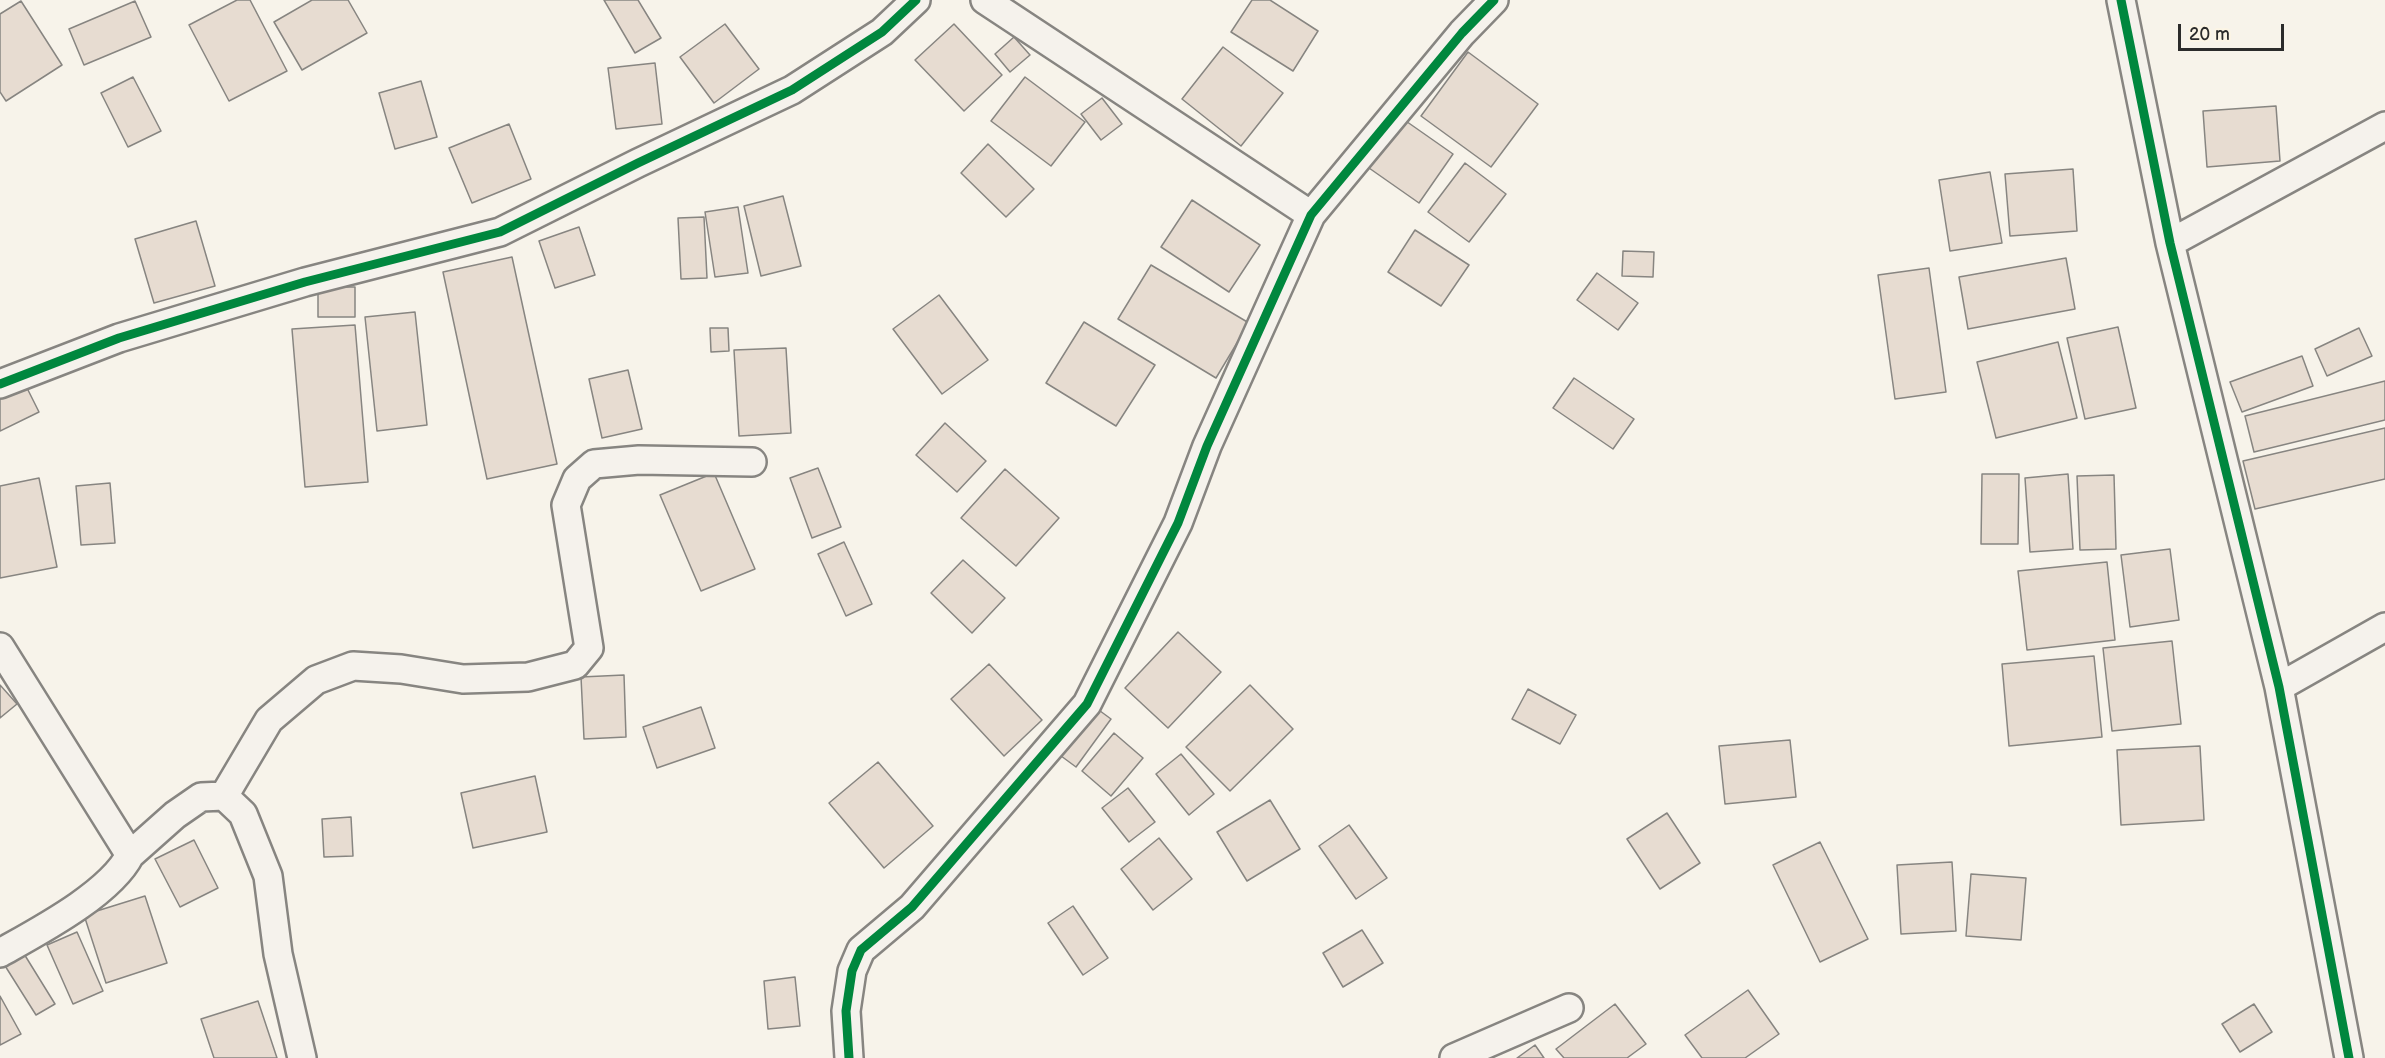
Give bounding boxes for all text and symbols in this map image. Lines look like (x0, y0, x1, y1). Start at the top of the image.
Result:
scale bar (2181, 12, 2288, 50)
text: 20 m (2189, 24, 2230, 45)

